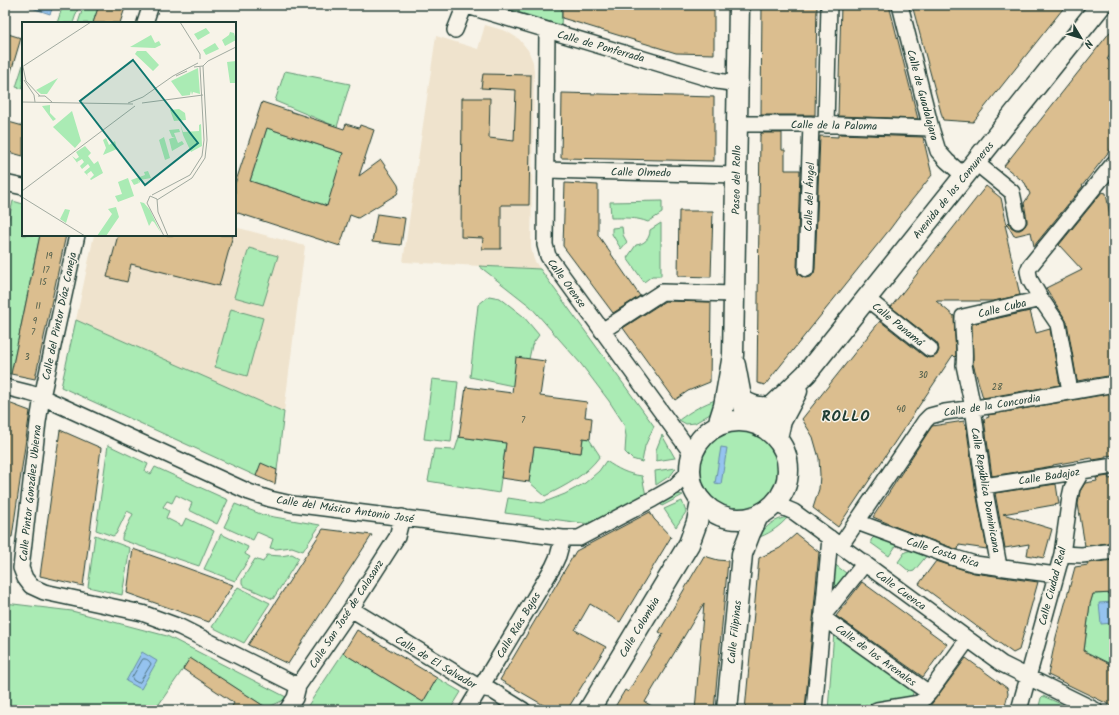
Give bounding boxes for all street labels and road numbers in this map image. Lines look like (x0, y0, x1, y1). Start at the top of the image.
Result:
street label: Calle de Ponferrada (555, 26, 647, 68)
street label: Calle de Guadalajara (901, 48, 943, 143)
street label: Calle de la Paloma (791, 116, 877, 136)
street label: Avenida de los Comuneros (909, 138, 999, 243)
street label: Paseo del Rollo (727, 145, 747, 215)
street label: Calle del Ángel (800, 162, 820, 232)
street label: Calle Olmedo (611, 163, 671, 183)
street label: Calle del Pintor Díaz Caneja (38, 251, 82, 382)
street label: Calle Orense (542, 255, 590, 312)
street label: Calle Cuba (976, 294, 1028, 324)
street label: Calle Panamá (867, 298, 929, 353)
street label: Calle de la Concordia (942, 389, 1042, 423)
street label: Calle Pintor González Ubierna (15, 424, 47, 562)
street label: Calle República Dominicana (965, 426, 1005, 554)
street label: Calle Badajoz (1017, 463, 1081, 491)
street label: Calle del Músico Antonio José (275, 491, 416, 529)
street label: Calle Costa Rica (904, 533, 981, 573)
street label: Calle Ciudad Real (1034, 545, 1072, 628)
street label: Calle San José de Calasanz (305, 556, 389, 673)
street label: Calle Cuenca (871, 566, 930, 616)
street label: Calle Rías Bajas (492, 589, 546, 662)
street label: Calle Colombia (615, 594, 665, 661)
street label: Calle Filipinas (723, 599, 747, 665)
street label: Calle de los Arenales (831, 620, 920, 692)
street label: Calle de El Salvador (391, 631, 481, 695)

